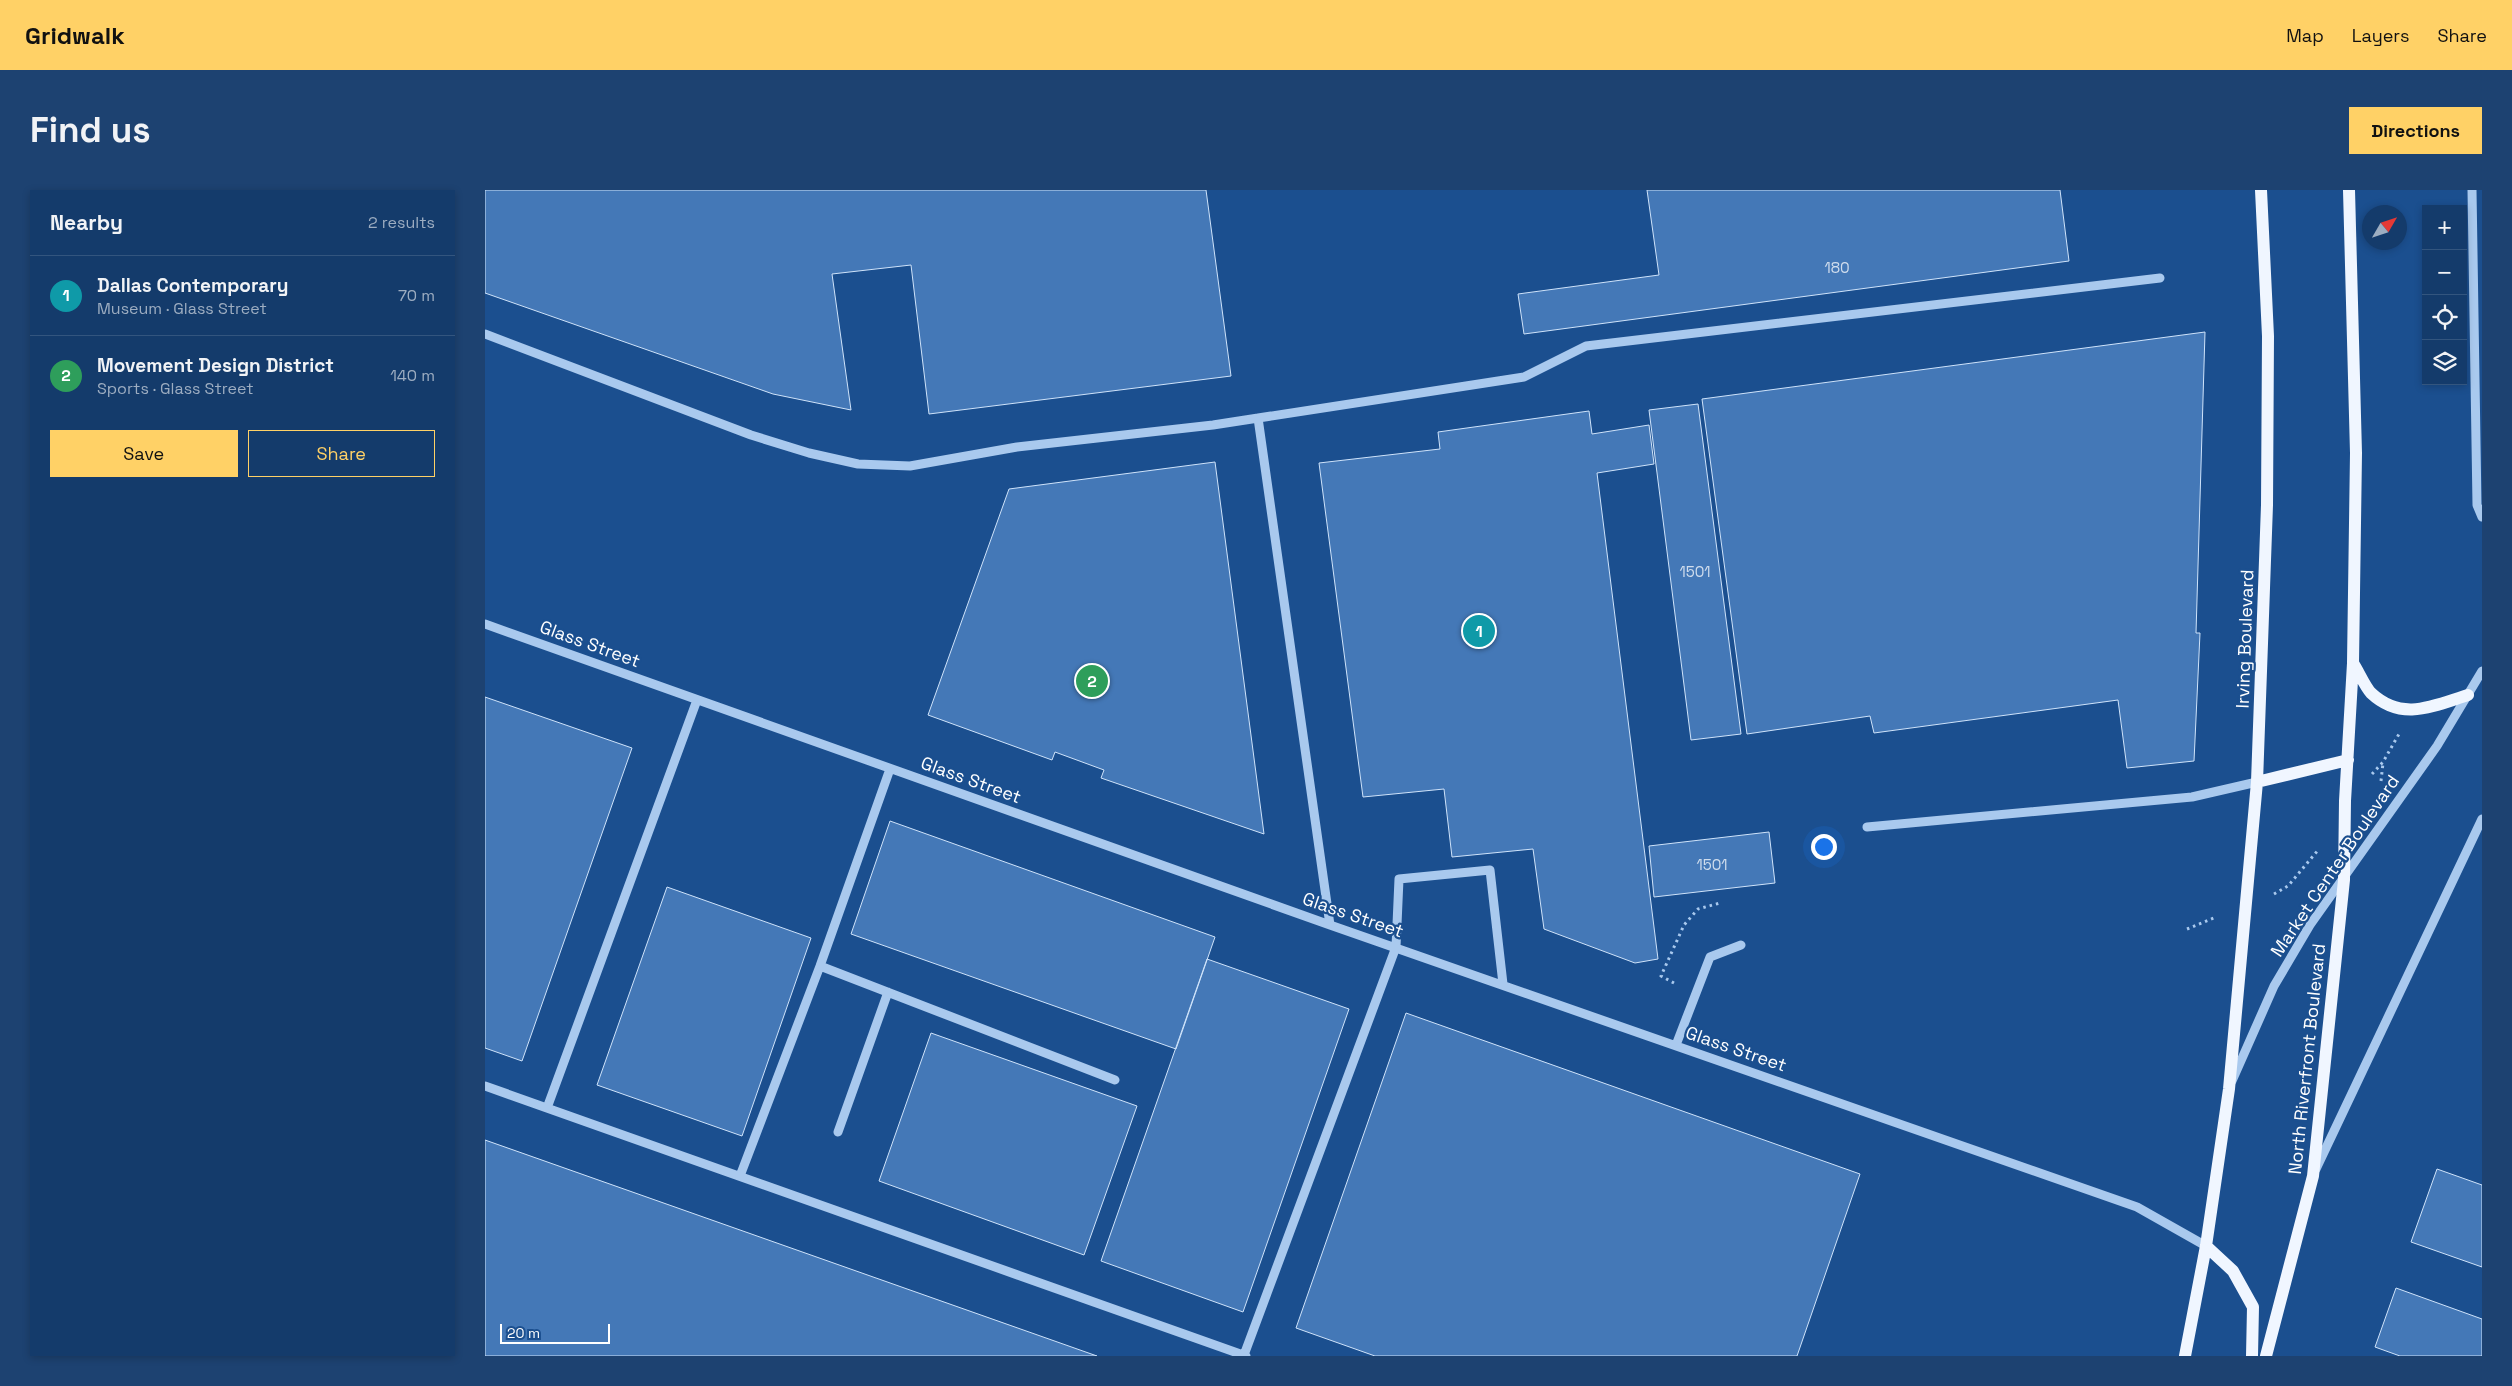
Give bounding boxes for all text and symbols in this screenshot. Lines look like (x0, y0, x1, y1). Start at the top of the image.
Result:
text: Gridwalk (25, 20, 125, 51)
text: Map (2286, 24, 2324, 47)
text: Layers (2352, 24, 2409, 47)
text: Share (2437, 24, 2487, 47)
button: Directions (2349, 107, 2482, 154)
text: Find us (30, 108, 151, 152)
north arrow (2362, 205, 2407, 250)
map controls (2422, 205, 2467, 385)
button: + (2422, 205, 2467, 250)
text: Nearby (50, 209, 123, 236)
text: 2 results (368, 212, 435, 233)
button: − (2422, 250, 2467, 295)
house number: 180 (1824, 258, 1850, 277)
text: Dallas Contemporary (97, 273, 289, 298)
text: 1 (62, 285, 70, 306)
text: 70 m (398, 285, 435, 306)
button: locate (2422, 295, 2467, 340)
text: Museum · Glass Street (97, 298, 267, 319)
button: layers (2422, 340, 2467, 385)
text: Movement Design District (97, 353, 334, 378)
text: 2 (61, 365, 71, 386)
text: 140 m (390, 365, 435, 386)
text: Sports · Glass Street (97, 378, 254, 399)
button: Save (50, 430, 238, 477)
button: Share (248, 430, 435, 477)
house number: 1501 (1679, 562, 1711, 581)
street label: Irving Boulevard (2231, 569, 2258, 709)
pin: 1 (1463, 612, 1495, 650)
street label: Glass Street (537, 615, 644, 672)
pin: 2 (1076, 662, 1108, 700)
street label: Glass Street (918, 751, 1025, 808)
street label: Market Center Boulevard (2265, 770, 2404, 961)
your location (1811, 834, 1837, 860)
house number: 1501 (1696, 855, 1728, 874)
street label: Glass Street (1300, 887, 1407, 943)
street label: North Riverfront Boulevard (2283, 942, 2330, 1176)
street label: Glass Street (1683, 1021, 1790, 1077)
scale bar (500, 1321, 610, 1344)
text: 20 m (507, 1324, 540, 1342)

